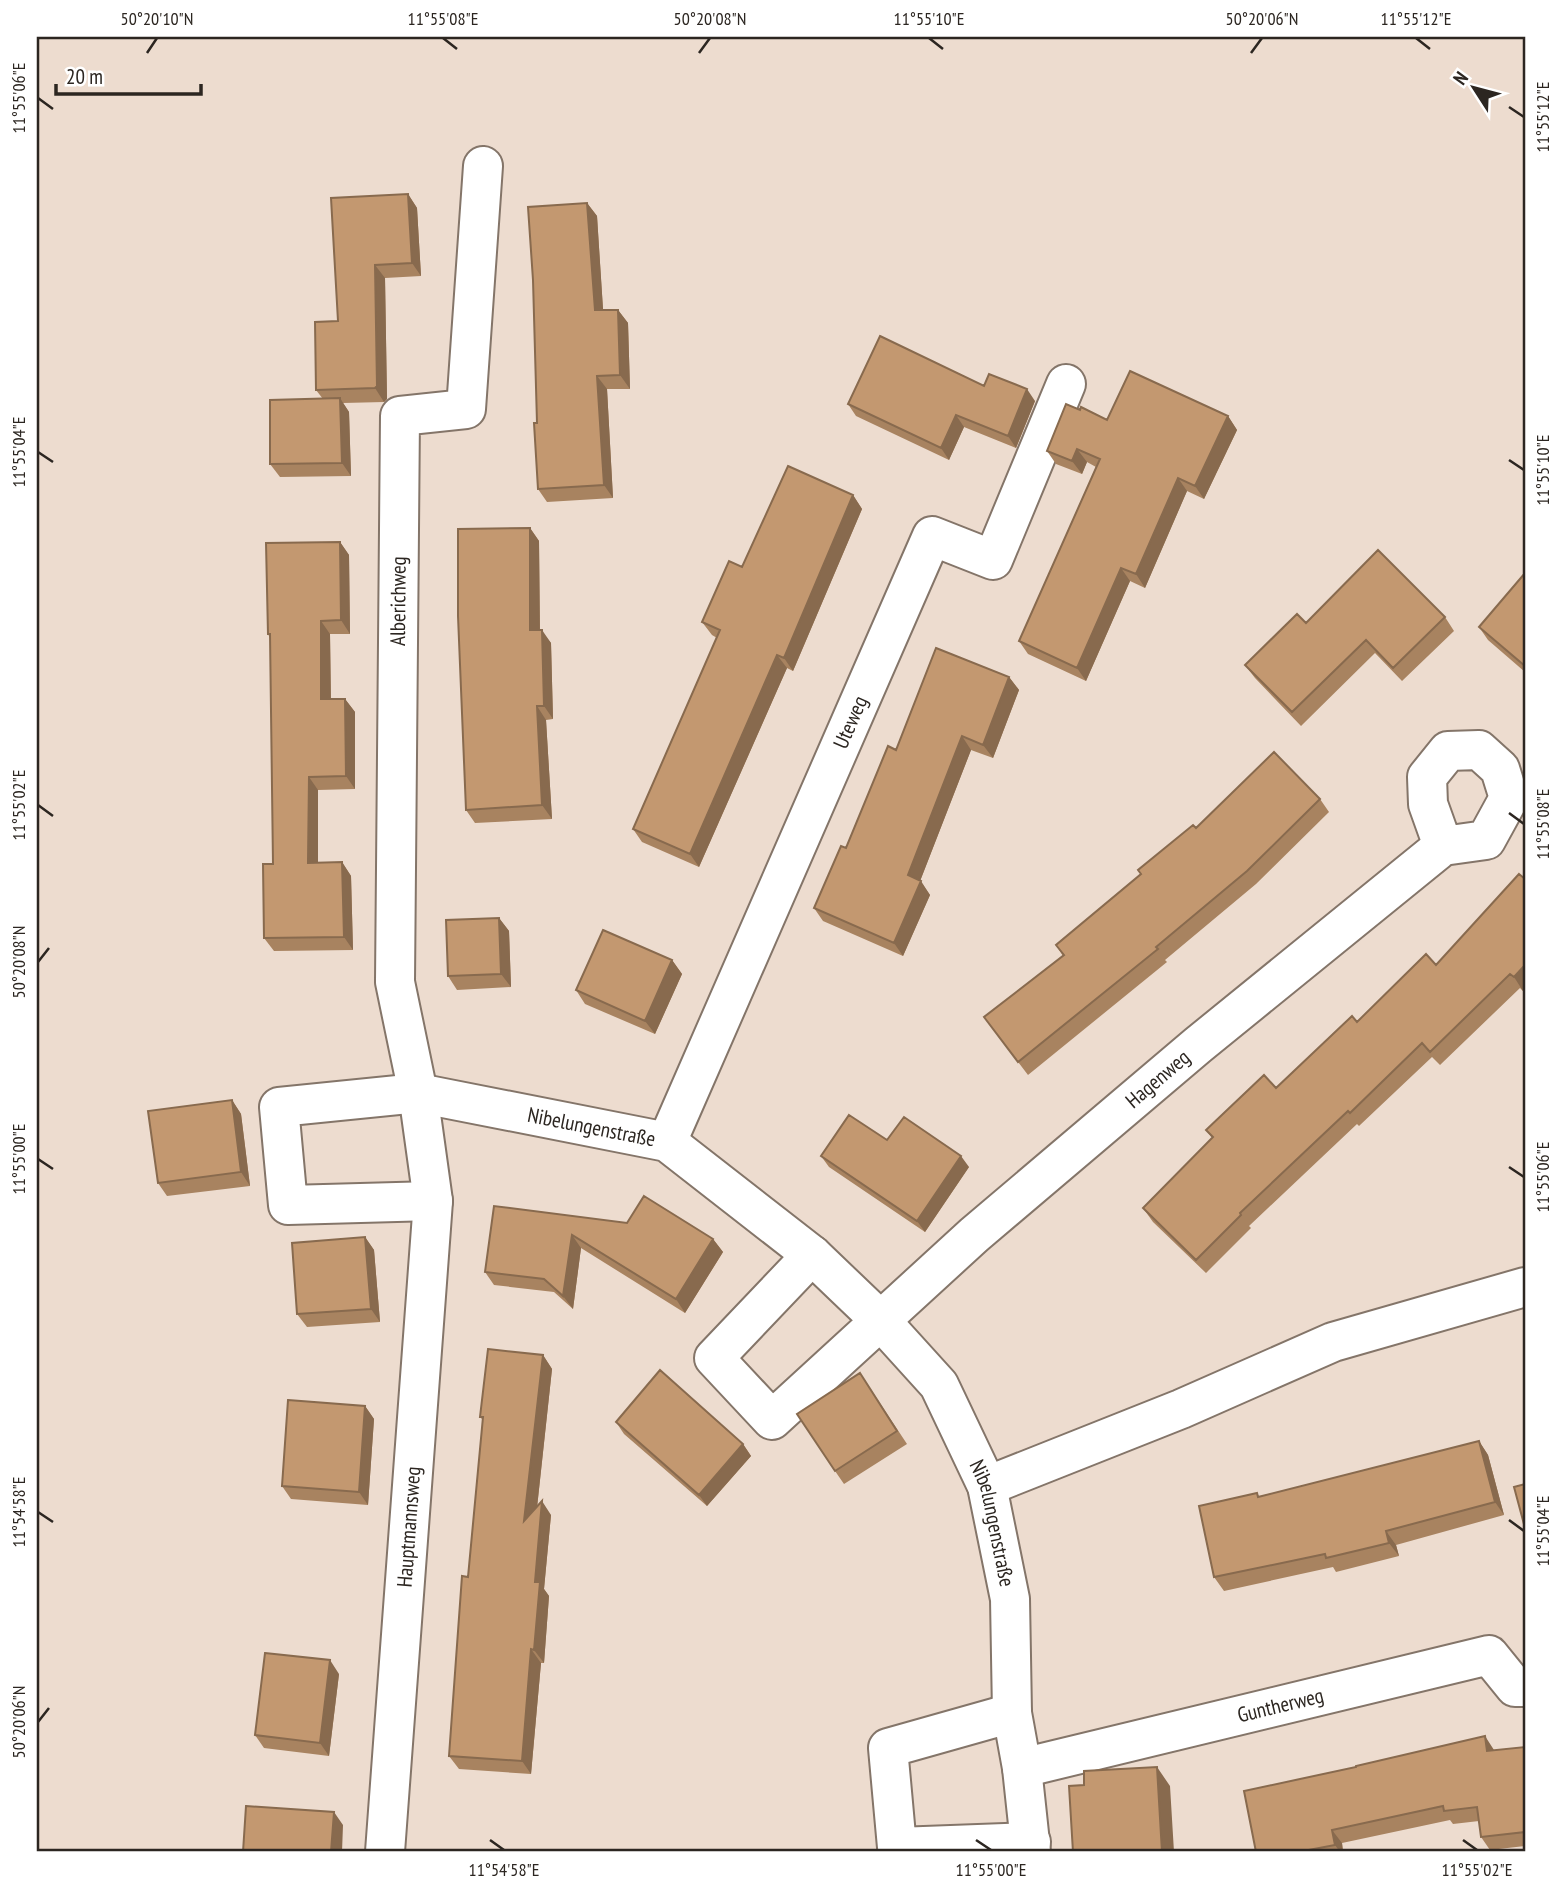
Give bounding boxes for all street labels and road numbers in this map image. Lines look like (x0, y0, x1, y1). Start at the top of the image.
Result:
street label: Alberichweg (384, 556, 412, 646)
street label: Uteweg (827, 692, 873, 753)
street label: Hagenweg (1120, 1044, 1195, 1114)
street label: Nibelungenstraße (525, 1101, 658, 1152)
street label: Nibelungenstraße (963, 1455, 1021, 1589)
street label: Hauptmannsweg (391, 1465, 426, 1588)
street label: Guntherweg (1234, 1681, 1326, 1728)

